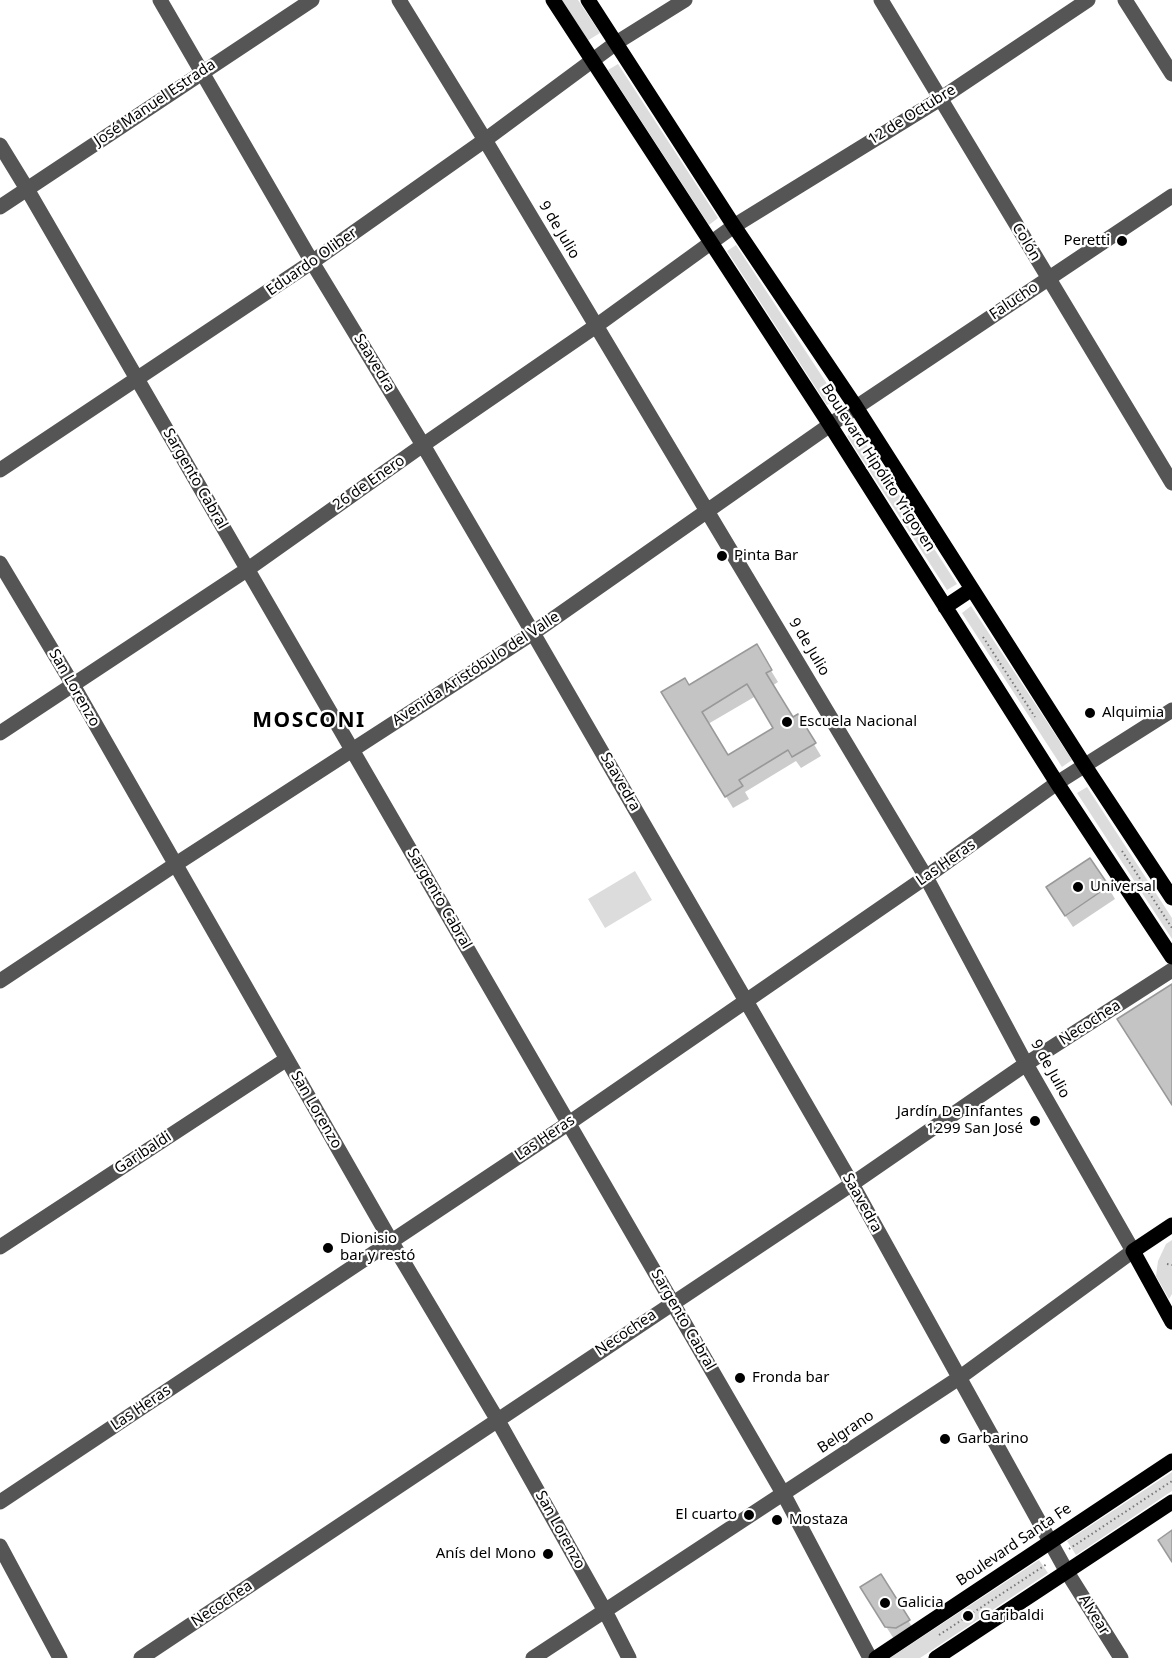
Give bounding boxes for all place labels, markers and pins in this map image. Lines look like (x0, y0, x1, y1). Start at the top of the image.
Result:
place label: Peretti (1063, 232, 1110, 250)
marker: Peretti (1115, 234, 1129, 248)
place label: Pinta Bar (734, 547, 798, 565)
marker: Pinta Bar (715, 549, 729, 563)
place label: Alquimia (1102, 704, 1164, 722)
marker: Alquimia (1083, 706, 1097, 720)
place label: Escuela Nacional (799, 713, 917, 731)
marker: Escuela Nacional (780, 715, 794, 729)
place label: Universal (1090, 878, 1156, 896)
marker: Universal (1071, 880, 1085, 894)
place label: Jardín De Infantes 1299 San José (897, 1103, 1023, 1138)
marker: Jardín De Infantes 1299 San José (1028, 1114, 1042, 1128)
place label: Dionisio bar y restó (340, 1230, 415, 1265)
marker: Dionisio bar y restó (321, 1241, 335, 1255)
place label: Fronda bar (752, 1369, 829, 1387)
marker: Fronda bar (733, 1371, 747, 1385)
place label: Garbarino (957, 1430, 1029, 1448)
marker: Garbarino (938, 1432, 952, 1446)
place label: El cuarto (675, 1506, 737, 1524)
marker: El cuarto (742, 1508, 756, 1522)
place label: Mostaza (789, 1511, 848, 1529)
marker: Mostaza (770, 1513, 784, 1527)
place label: Anís del Mono (436, 1545, 536, 1563)
marker: Anís del Mono (541, 1547, 555, 1561)
place label: Galicia (897, 1594, 944, 1612)
marker: Galicia (878, 1596, 892, 1610)
place label: Garibaldi (980, 1607, 1044, 1625)
marker: Garibaldi (961, 1609, 975, 1623)

